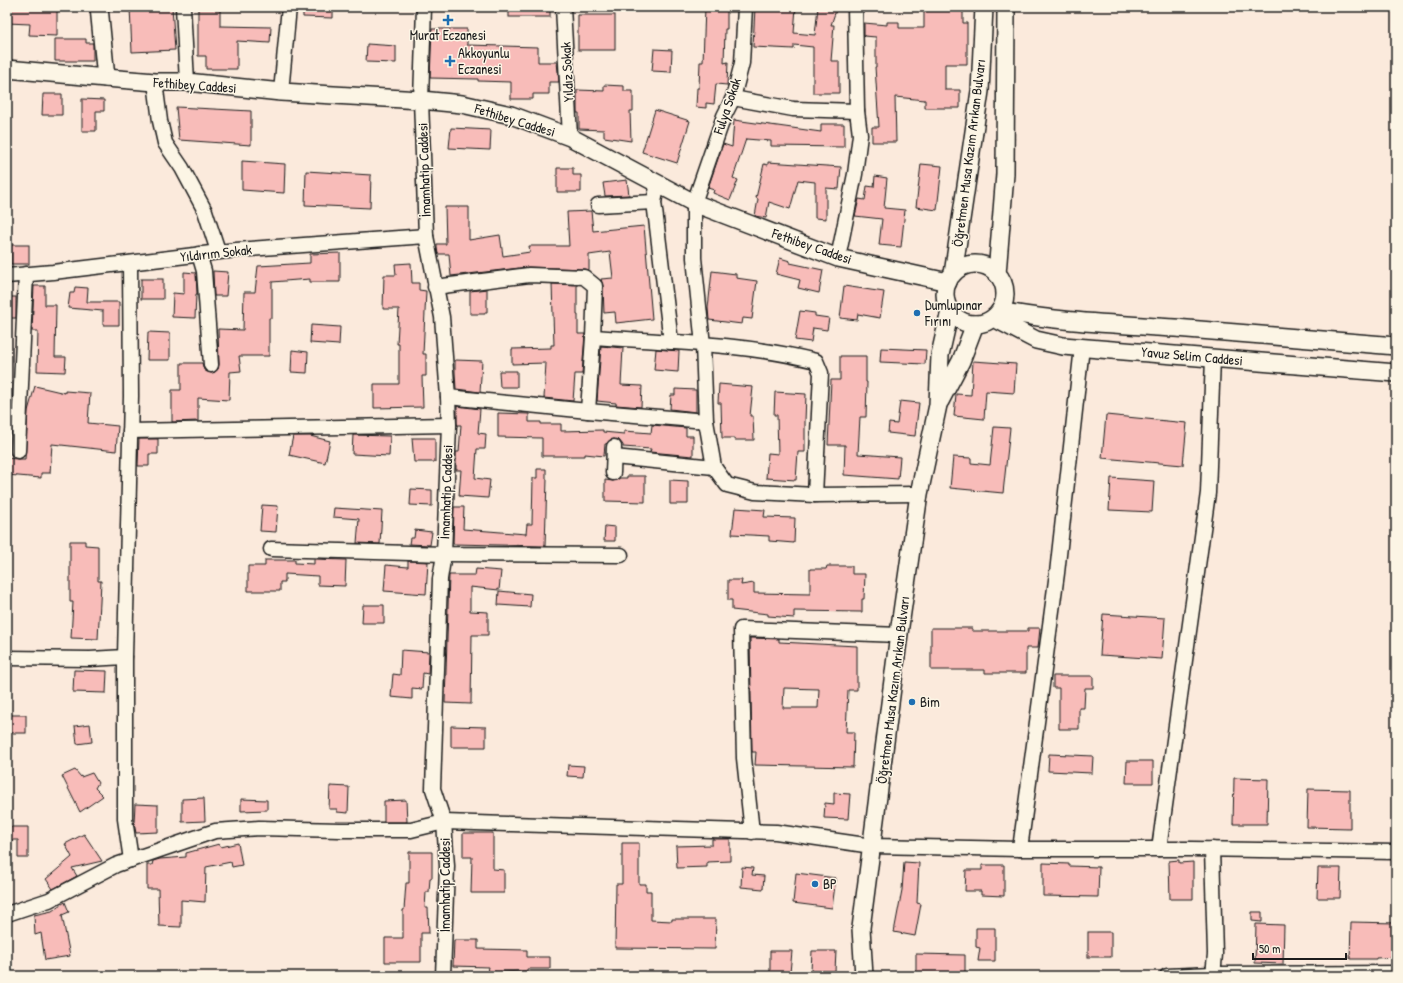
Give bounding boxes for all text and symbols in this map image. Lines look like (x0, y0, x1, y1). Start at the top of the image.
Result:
marker: Murat Eczanesi (443, 15, 453, 25)
place label: Murat Eczanesi (410, 25, 486, 44)
street label: Yıldız Sokak (555, 41, 578, 103)
place label: Akkoyunlu Eczanesi (458, 43, 510, 78)
marker: Akkoyunlu Eczanesi (445, 56, 455, 66)
street label: Öğretmen Musa Kazım Arıkan Bulvarı (948, 58, 990, 248)
street label: Fethibey Caddesi (152, 72, 237, 98)
street label: Fulya Sokak (708, 75, 746, 138)
street label: Fethibey Caddesi (471, 98, 558, 142)
street label: İmamhatip Caddesi (412, 122, 436, 218)
street label: Fethibey Caddesi (768, 223, 855, 269)
street label: Yıldırım Sokak (179, 239, 253, 266)
place label: Dumlupınar Fırını (924, 295, 983, 330)
marker: Dumlupınar Fırını (912, 308, 922, 318)
street label: Yavuz Selim Caddesi (1140, 342, 1244, 369)
street label: İmamhatip Caddesi (434, 444, 458, 540)
street label: Öğretmen Musa Kazım Arıkan Bulvarı (872, 595, 914, 785)
place label: Bim (920, 692, 940, 711)
marker: Bim (907, 697, 917, 707)
street label: İmamhatip Caddesi (435, 838, 455, 932)
place label: BP (823, 874, 837, 893)
marker: BP (810, 879, 820, 889)
scale bar (1253, 935, 1346, 961)
text: 50 m (1259, 940, 1280, 957)

